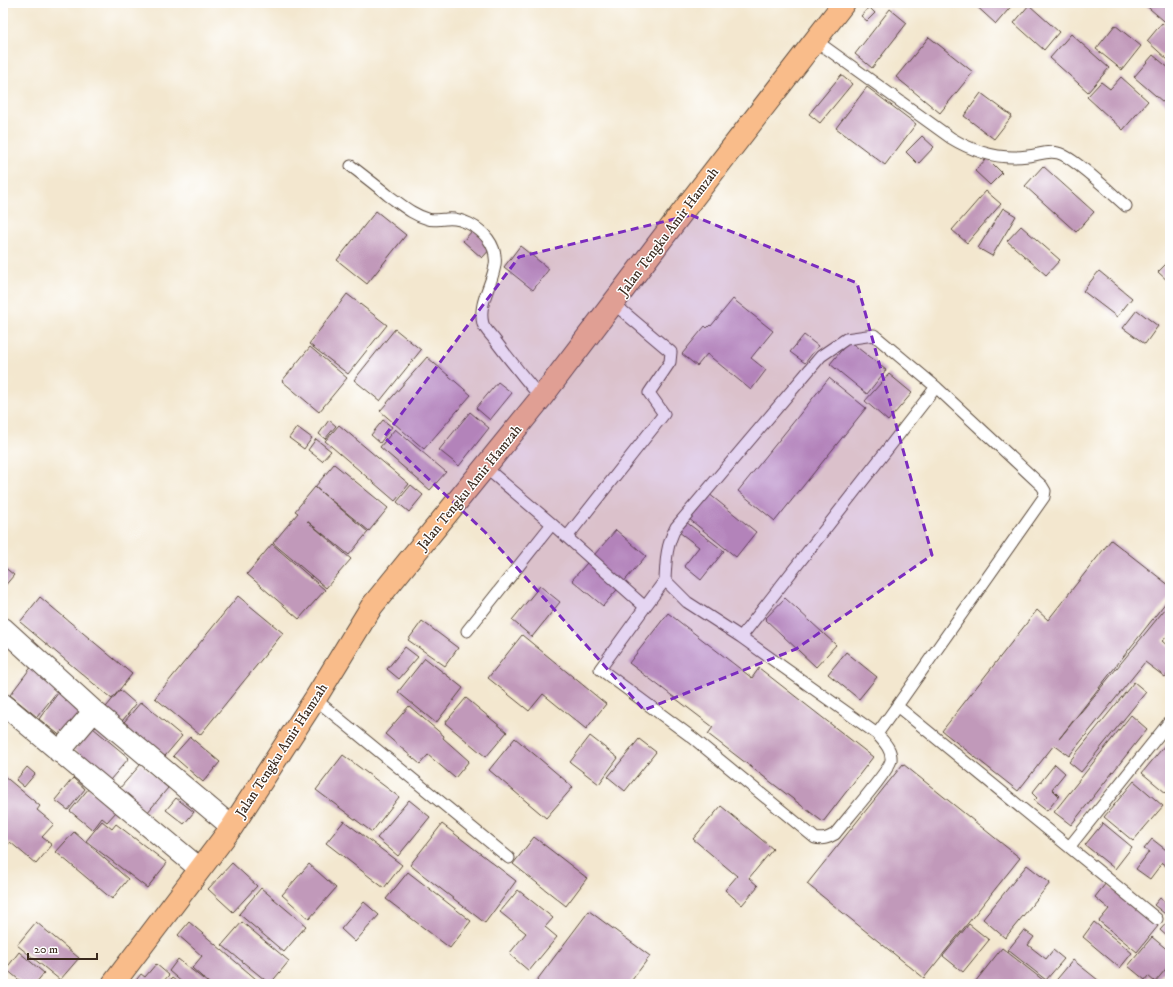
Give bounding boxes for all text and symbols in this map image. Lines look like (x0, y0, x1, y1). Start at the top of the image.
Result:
street label: Jalan Tengku Amir Hamzah (613, 163, 723, 301)
street label: Jalan Tengku Amir Hamzah (412, 421, 526, 556)
street label: Jalan Tengku Amir Hamzah (231, 680, 332, 823)
scale bar (28, 935, 97, 961)
text: 20 m (34, 942, 58, 957)

